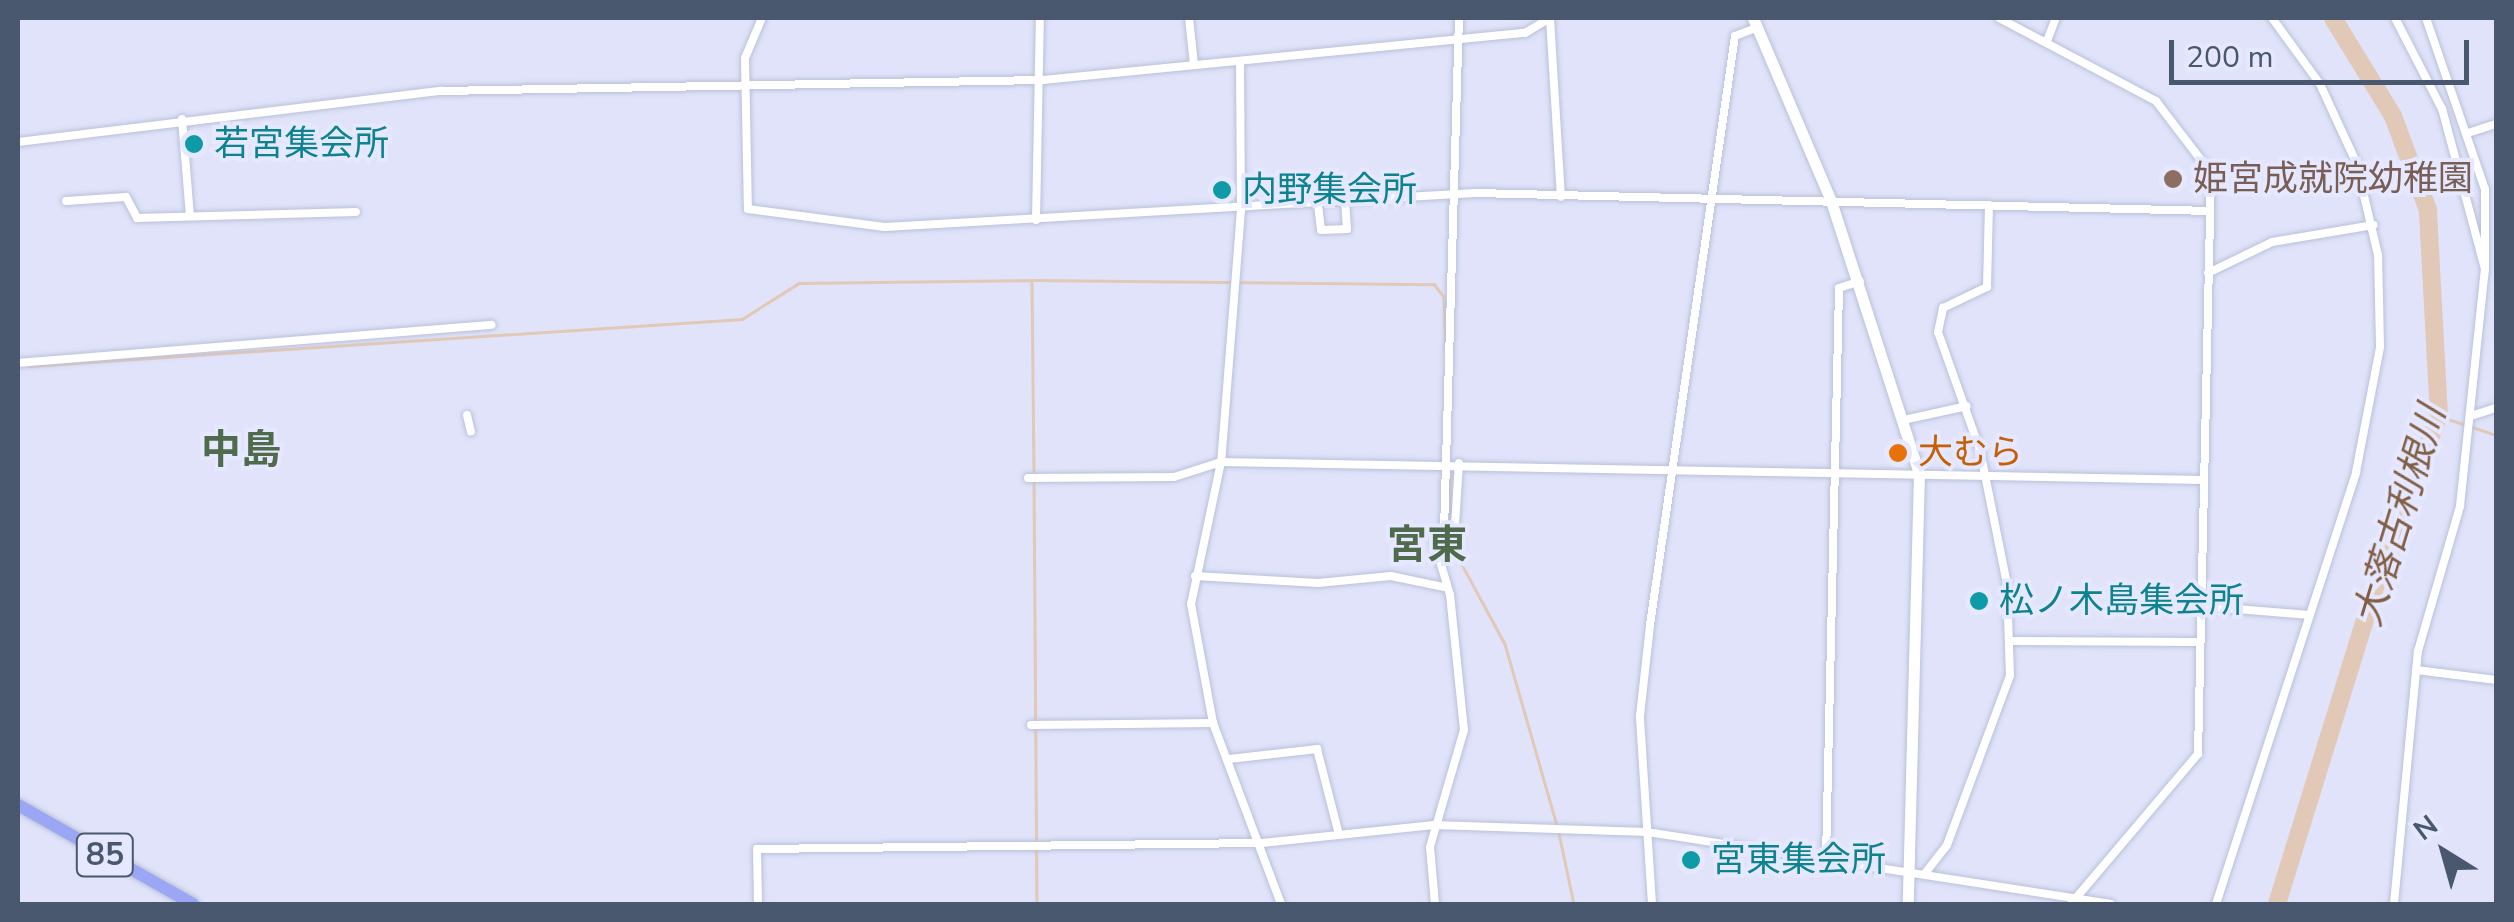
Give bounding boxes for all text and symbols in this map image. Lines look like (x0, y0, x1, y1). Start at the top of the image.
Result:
scale bar (2174, 20, 2474, 82)
text: 200 m (2186, 37, 2273, 78)
place label: 若宮集会所 (214, 123, 389, 165)
marker: 若宮集会所 (183, 133, 205, 155)
place label: 姫宮成就院幼稚園 (2193, 158, 2473, 200)
marker: 姫宮成就院幼稚園 (2162, 168, 2184, 190)
place label: 内野集会所 (1242, 169, 1417, 211)
marker: 内野集会所 (1211, 179, 1233, 201)
water label: 大落古利根川 (2345, 400, 2455, 632)
district label: 中島 (201, 426, 281, 474)
place label: 大むら (1918, 432, 2023, 474)
marker: 大むら (1887, 442, 1909, 464)
district label: 宮東 (1387, 521, 1467, 569)
place label: 松ノ木島集会所 (1999, 580, 2244, 622)
marker: 松ノ木島集会所 (1968, 590, 1990, 612)
north arrow (2394, 802, 2494, 902)
text: N (2406, 807, 2446, 850)
road number: 85 (75, 828, 135, 882)
place label: 宮東集会所 (1711, 839, 1886, 881)
marker: 宮東集会所 (1680, 849, 1702, 871)

